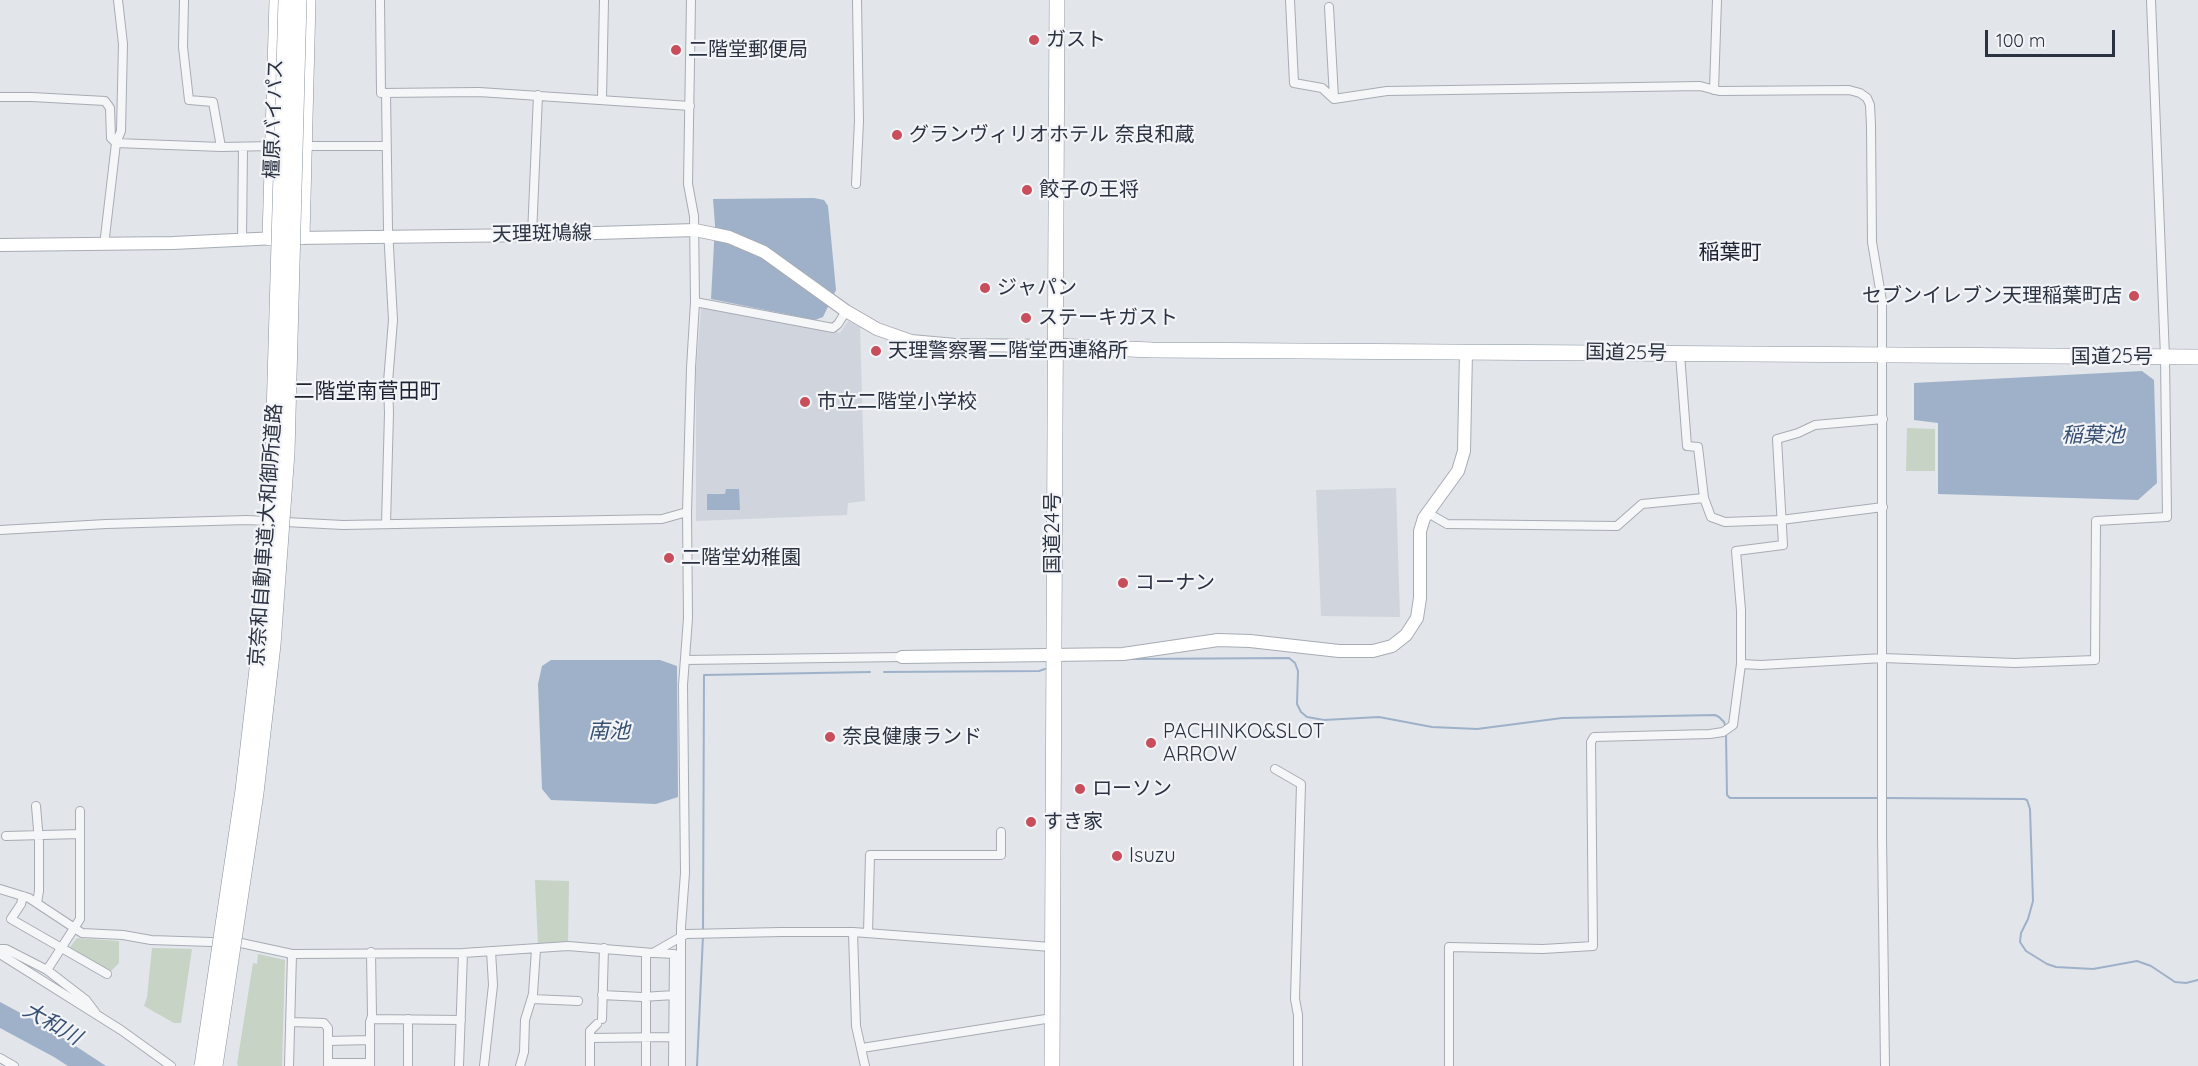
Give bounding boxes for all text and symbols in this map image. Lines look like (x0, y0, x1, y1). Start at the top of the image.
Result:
scale bar (1988, 18, 2118, 56)
place label: ガスト (1046, 28, 1106, 52)
text: 100 m (1996, 29, 2045, 52)
marker: ガスト (1027, 33, 1041, 47)
place label: 二階堂郵便局 (688, 38, 808, 62)
marker: 二階堂郵便局 (669, 43, 683, 57)
street label: 橿原バイパス (260, 59, 288, 179)
place label: グランヴィリオホテル 奈良和蔵 (909, 123, 1194, 147)
marker: グランヴィリオホテル 奈良和蔵 (890, 128, 904, 142)
place label: 餃子の王将 (1039, 178, 1139, 202)
marker: 餃子の王将 (1020, 183, 1034, 197)
street label: 天理斑鳩線 (492, 221, 592, 247)
district label: 稲葉町 (1699, 240, 1761, 266)
place label: ジャパン (997, 276, 1077, 300)
marker: ジャパン (978, 281, 992, 295)
place label: セブンイレブン天理稲葉町店 (1862, 284, 2122, 308)
marker: セブンイレブン天理稲葉町店 (2127, 289, 2141, 303)
place label: ステーキガスト (1038, 306, 1178, 330)
marker: ステーキガスト (1019, 311, 1033, 325)
place label: 天理警察署二階堂西連絡所 (888, 339, 1128, 363)
street label: 国道25号 (1585, 340, 1667, 366)
marker: 天理警察署二階堂西連絡所 (869, 344, 883, 358)
street label: 国道25号 (2071, 345, 2153, 369)
district label: 二階堂南菅田町 (294, 379, 440, 405)
place label: 市立二階堂小学校 (817, 390, 977, 414)
marker: 市立二階堂小学校 (798, 395, 812, 409)
street label: 京奈和自動車道;大和御所道路 (245, 402, 287, 668)
water label: 稲葉池 (2062, 423, 2124, 449)
street label: 国道24号 (1041, 492, 1065, 574)
place label: 二階堂幼稚園 (681, 546, 801, 570)
marker: 二階堂幼稚園 (662, 551, 676, 565)
place label: コーナン (1135, 571, 1215, 595)
marker: コーナン (1116, 576, 1130, 590)
water label: 南池 (588, 719, 630, 745)
place label: PACHINKO&SLOT ARROW (1163, 720, 1324, 767)
place label: 奈良健康ランド (842, 725, 982, 749)
marker: 奈良健康ランド (823, 730, 837, 744)
marker: PACHINKO&SLOT ARROW (1144, 736, 1158, 750)
place label: ローソン (1092, 777, 1172, 801)
marker: ローソン (1073, 782, 1087, 796)
place label: すき家 (1043, 810, 1103, 834)
marker: すき家 (1024, 815, 1038, 829)
place label: Isuzu (1129, 844, 1176, 868)
marker: Isuzu (1110, 849, 1124, 863)
water label: 大和川 (18, 997, 86, 1051)

